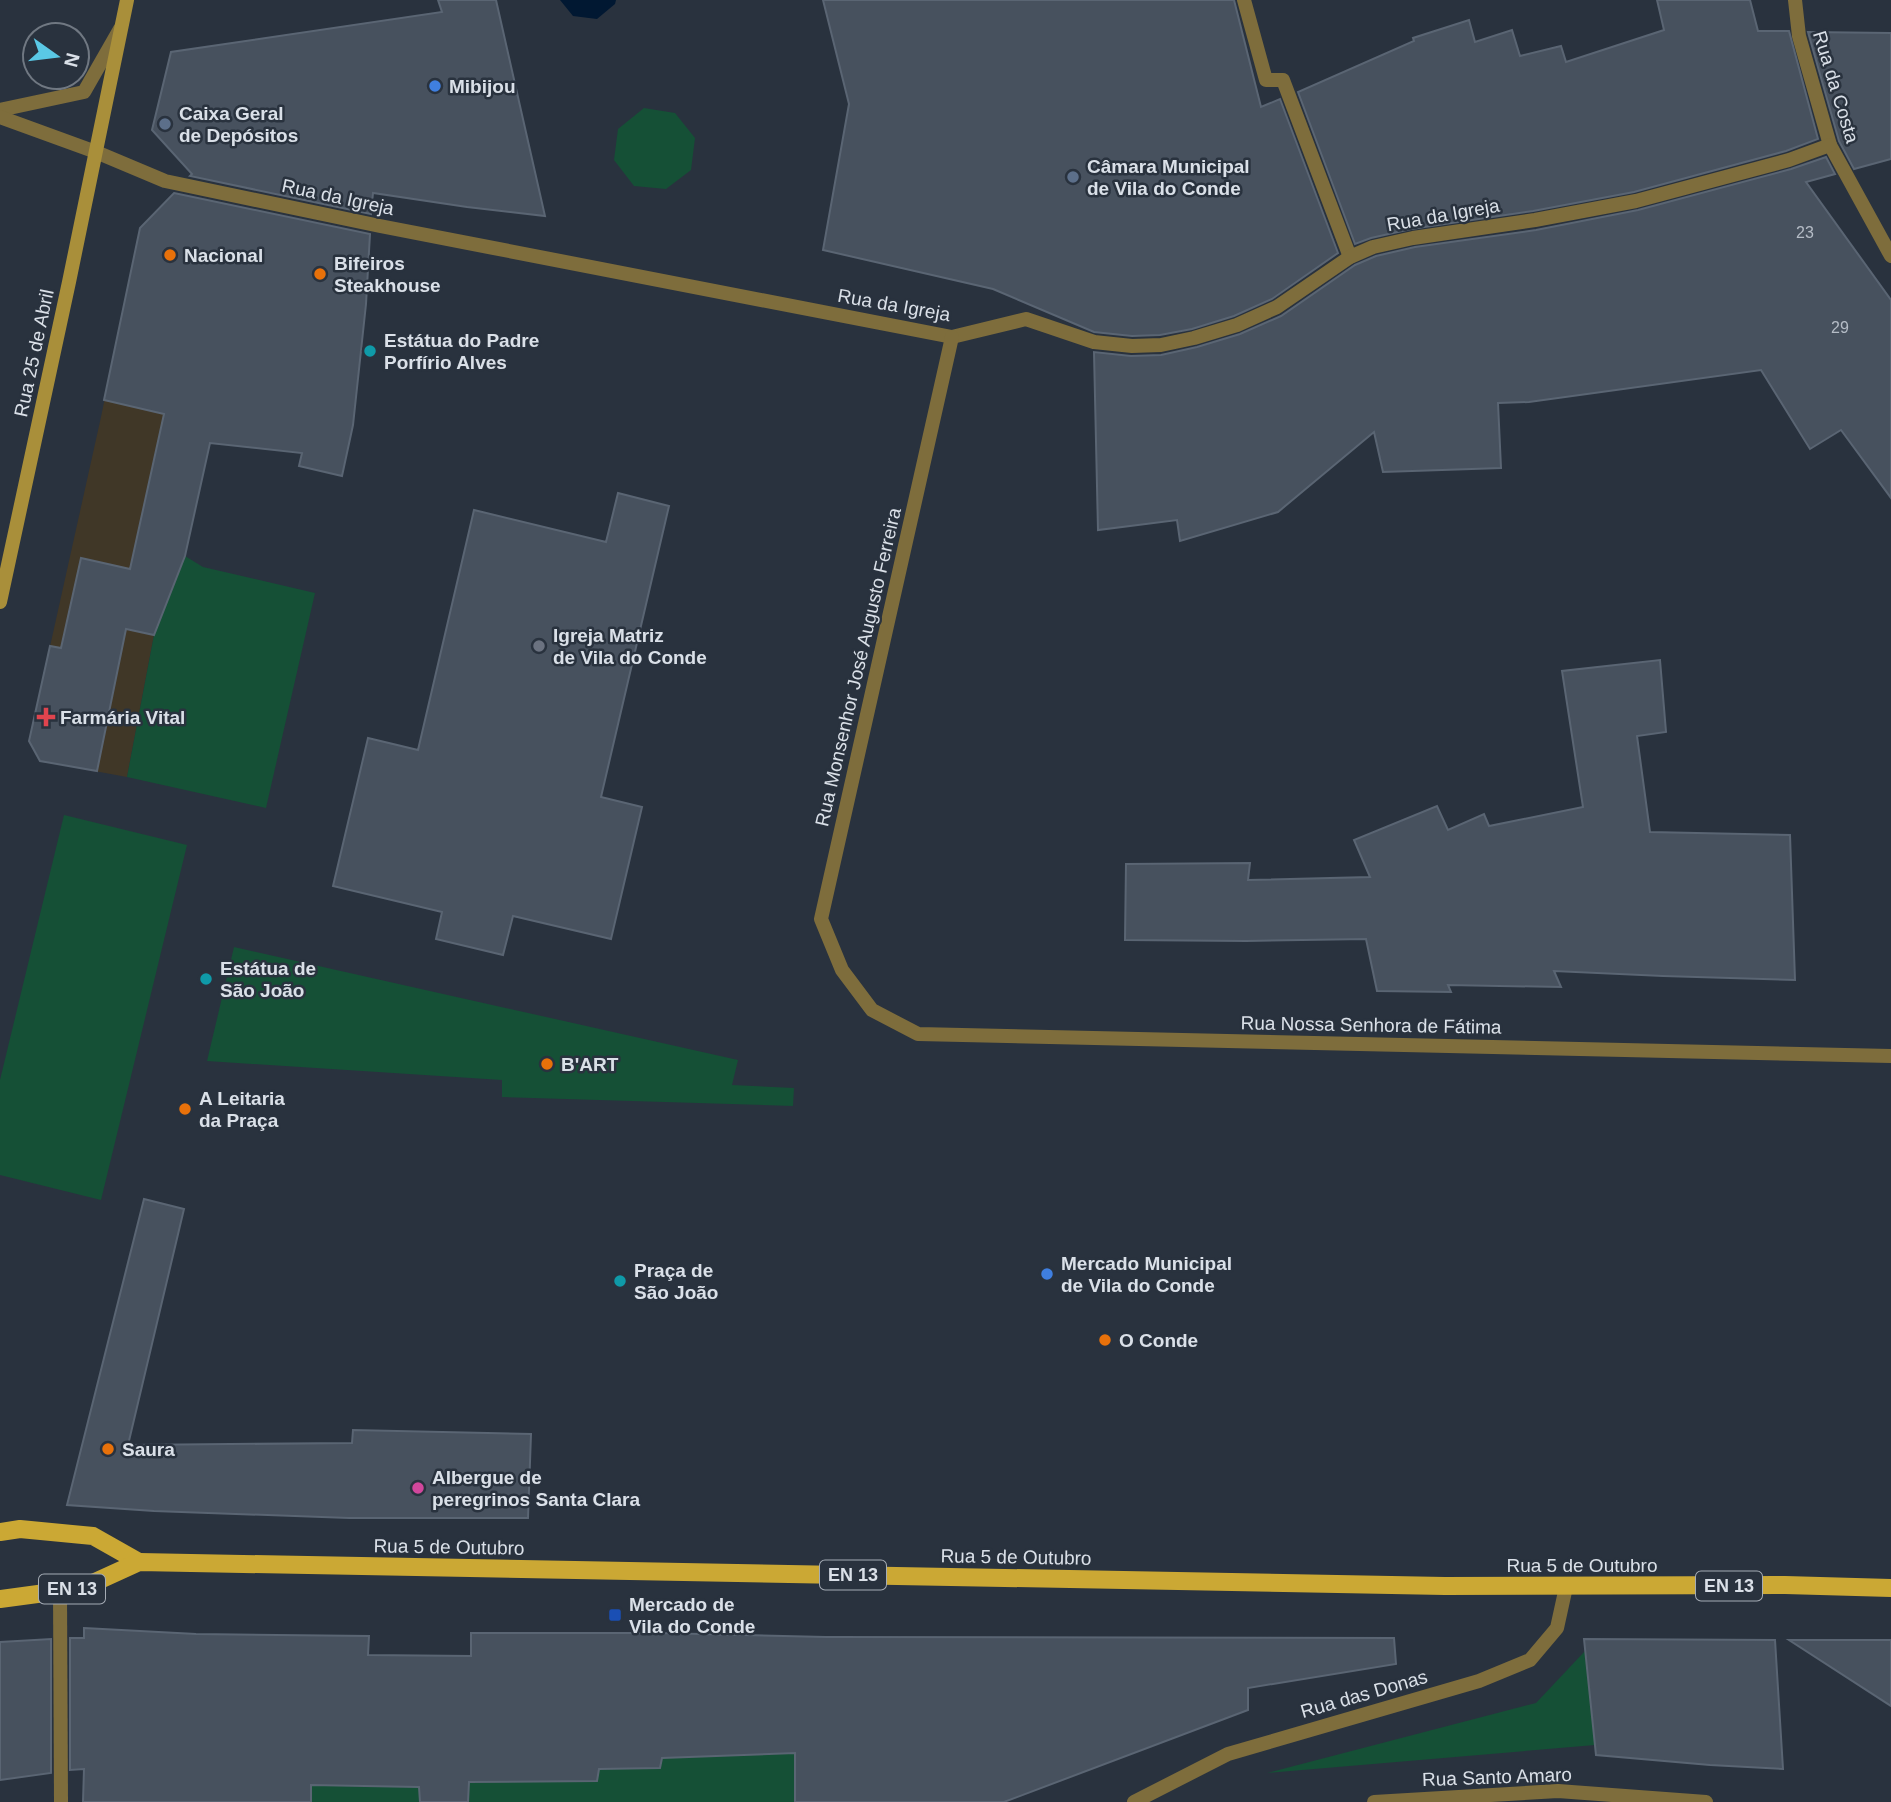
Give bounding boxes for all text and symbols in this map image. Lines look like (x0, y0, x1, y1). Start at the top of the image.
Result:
north arrow (21, 21, 91, 91)
street label: Rua da Costa (1809, 28, 1863, 146)
text: N (60, 51, 84, 69)
place label: Mibijou (449, 76, 515, 97)
marker: Mibijou (427, 78, 443, 94)
place label: Caixa Geral de Depósitos (179, 103, 298, 146)
marker: Caixa Geral de Depósitos (157, 116, 173, 132)
place label: Câmara Municipal de Vila do Conde (1087, 156, 1250, 199)
marker: Câmara Municipal de Vila do Conde (1065, 169, 1081, 185)
street label: Rua da Igreja (280, 175, 396, 219)
street label: Rua da Igreja (1385, 195, 1501, 235)
house number: 23 (1796, 224, 1814, 241)
place label: Nacional (184, 245, 263, 266)
marker: Nacional (162, 247, 178, 263)
place label: Bifeiros Steakhouse (334, 253, 441, 296)
marker: Bifeiros Steakhouse (312, 266, 328, 282)
street label: Rua da Igreja (836, 285, 952, 325)
street label: Rua 25 de Abril (10, 287, 58, 419)
house number: 29 (1831, 319, 1849, 336)
place label: Estátua do Padre Porfírio Alves (384, 330, 539, 373)
marker: Estátua do Padre Porfírio Alves (362, 343, 378, 359)
street label: Rua Monsenhor José Augusto Ferreira (811, 505, 905, 828)
place label: Igreja Matriz de Vila do Conde (553, 625, 707, 668)
marker: Igreja Matriz de Vila do Conde (531, 638, 547, 654)
place label: Farmária Vital (60, 707, 185, 728)
marker: Farmária Vital (38, 709, 54, 725)
place label: Estátua de São João (220, 958, 316, 1001)
marker: Estátua de São João (198, 971, 214, 987)
street label: Rua Nossa Senhora de Fátima (1240, 1012, 1502, 1038)
place label: B'ART (561, 1054, 619, 1075)
marker: B'ART (539, 1056, 555, 1072)
place label: A Leitaria da Praça (199, 1088, 285, 1131)
marker: A Leitaria da Praça (177, 1101, 193, 1117)
place label: Mercado Municipal de Vila do Conde (1061, 1253, 1232, 1296)
place label: Praça de São João (634, 1260, 718, 1303)
marker: Mercado Municipal de Vila do Conde (1039, 1266, 1055, 1282)
marker: Praça de São João (612, 1273, 628, 1289)
place label: O Conde (1119, 1330, 1198, 1351)
marker: O Conde (1097, 1332, 1113, 1348)
place label: Saura (122, 1439, 175, 1460)
marker: Saura (100, 1441, 116, 1457)
place label: Albergue de peregrinos Santa Clara (432, 1467, 640, 1510)
marker: Albergue de peregrinos Santa Clara (410, 1480, 426, 1496)
street label: Rua 5 de Outubro (373, 1535, 525, 1559)
street label: Rua 5 de Outubro (940, 1545, 1092, 1569)
street label: Rua 5 de Outubro (1506, 1555, 1658, 1576)
road number: EN 13 (820, 1560, 886, 1590)
road number: EN 13 (1696, 1572, 1762, 1601)
road number: EN 13 (39, 1574, 105, 1604)
place label: Mercado de Vila do Conde (629, 1594, 755, 1637)
marker: Mercado de Vila do Conde (607, 1607, 623, 1623)
street label: Rua das Donas (1298, 1666, 1430, 1722)
street label: Rua Santo Amaro (1422, 1764, 1572, 1790)

